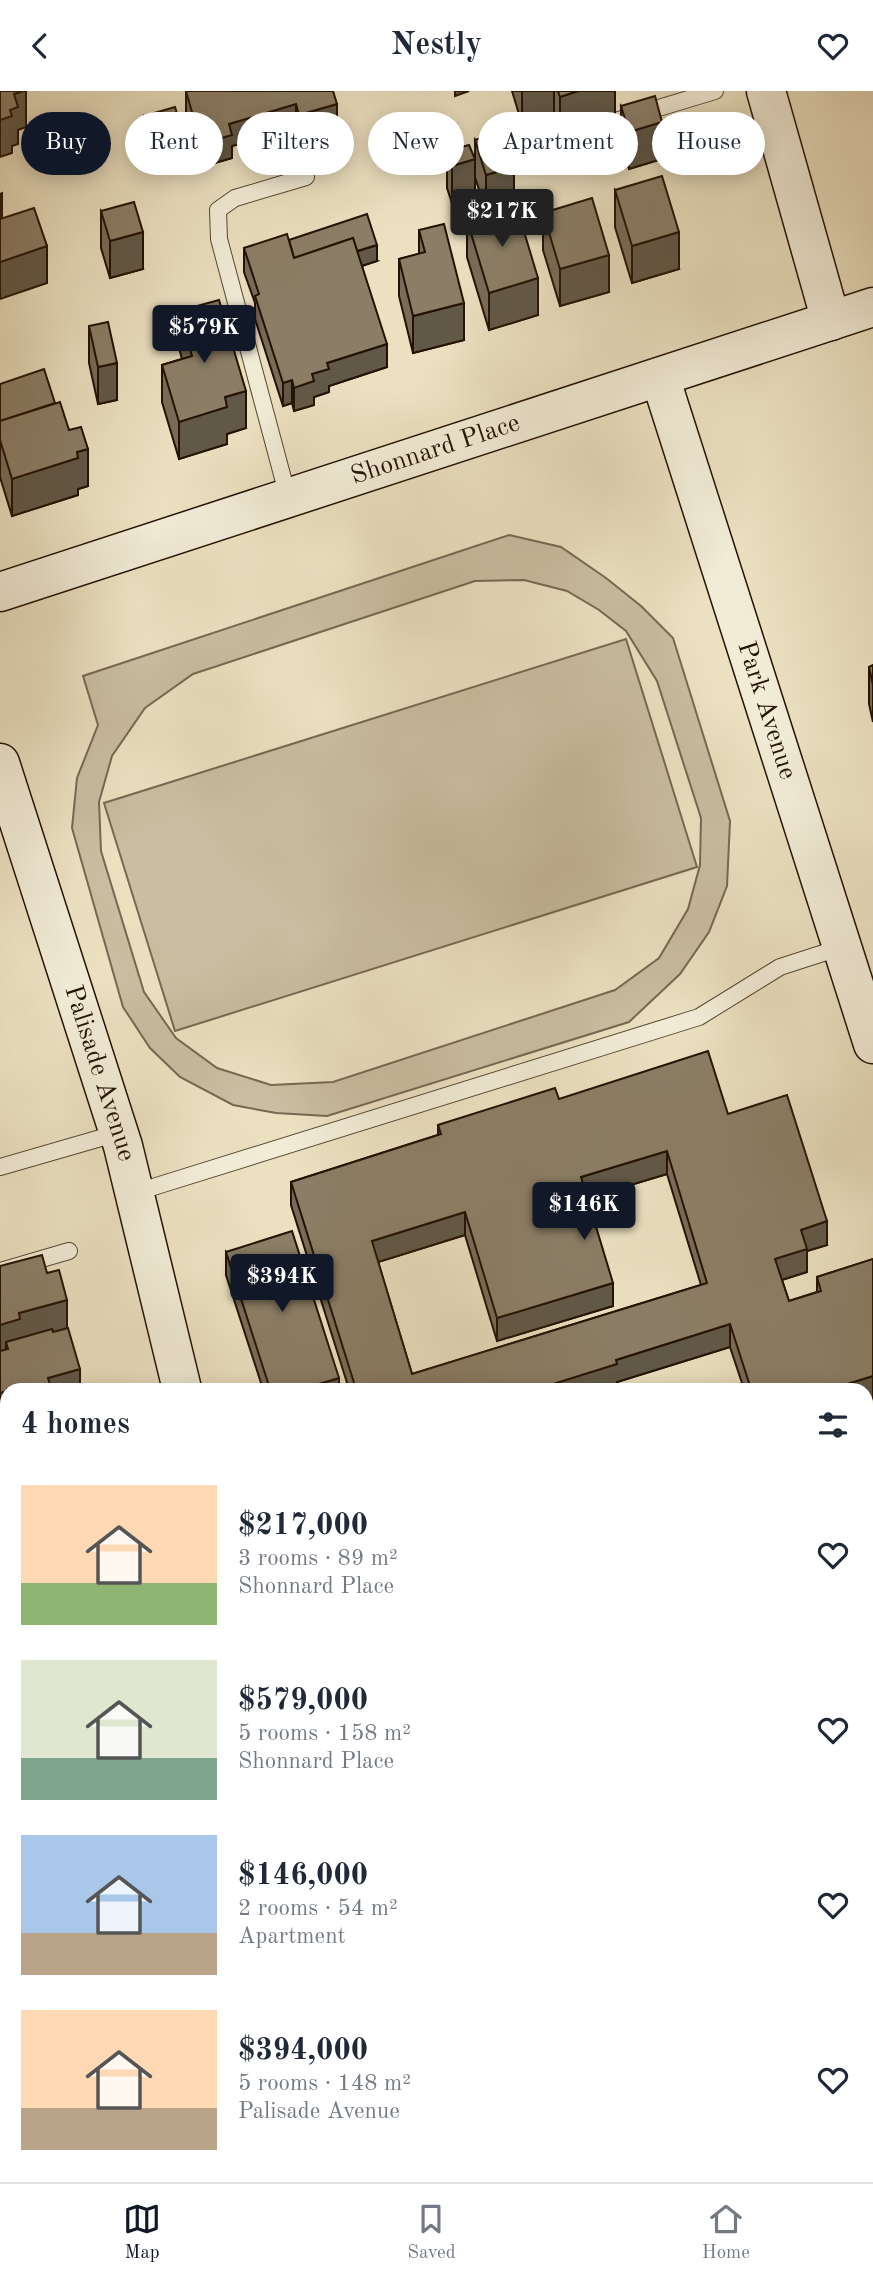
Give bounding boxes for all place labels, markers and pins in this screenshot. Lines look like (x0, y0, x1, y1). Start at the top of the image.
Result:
pin: $217K (453, 190, 551, 249)
pin: $579K (155, 306, 253, 365)
pin: $146K (535, 1183, 633, 1242)
pin: $394K (233, 1255, 331, 1314)

